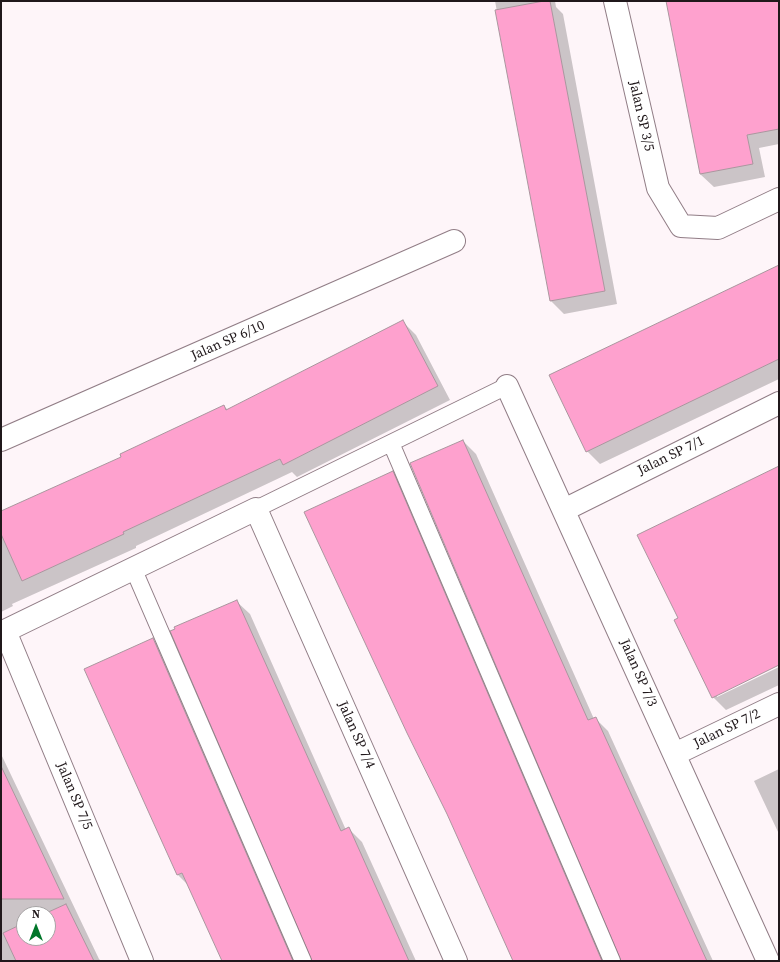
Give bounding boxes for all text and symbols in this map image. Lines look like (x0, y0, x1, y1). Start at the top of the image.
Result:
street label: Jalan SP 3/5 (625, 79, 657, 153)
street label: Jalan SP 6/10 (189, 317, 267, 365)
street label: Jalan SP 7/1 (635, 433, 707, 479)
street label: Jalan SP 7/3 (616, 637, 660, 709)
street label: Jalan SP 7/4 (334, 699, 378, 771)
street label: Jalan SP 7/2 (691, 706, 763, 752)
street label: Jalan SP 7/5 (52, 760, 96, 832)
north arrow (16, 906, 56, 946)
text: N (32, 907, 40, 922)

